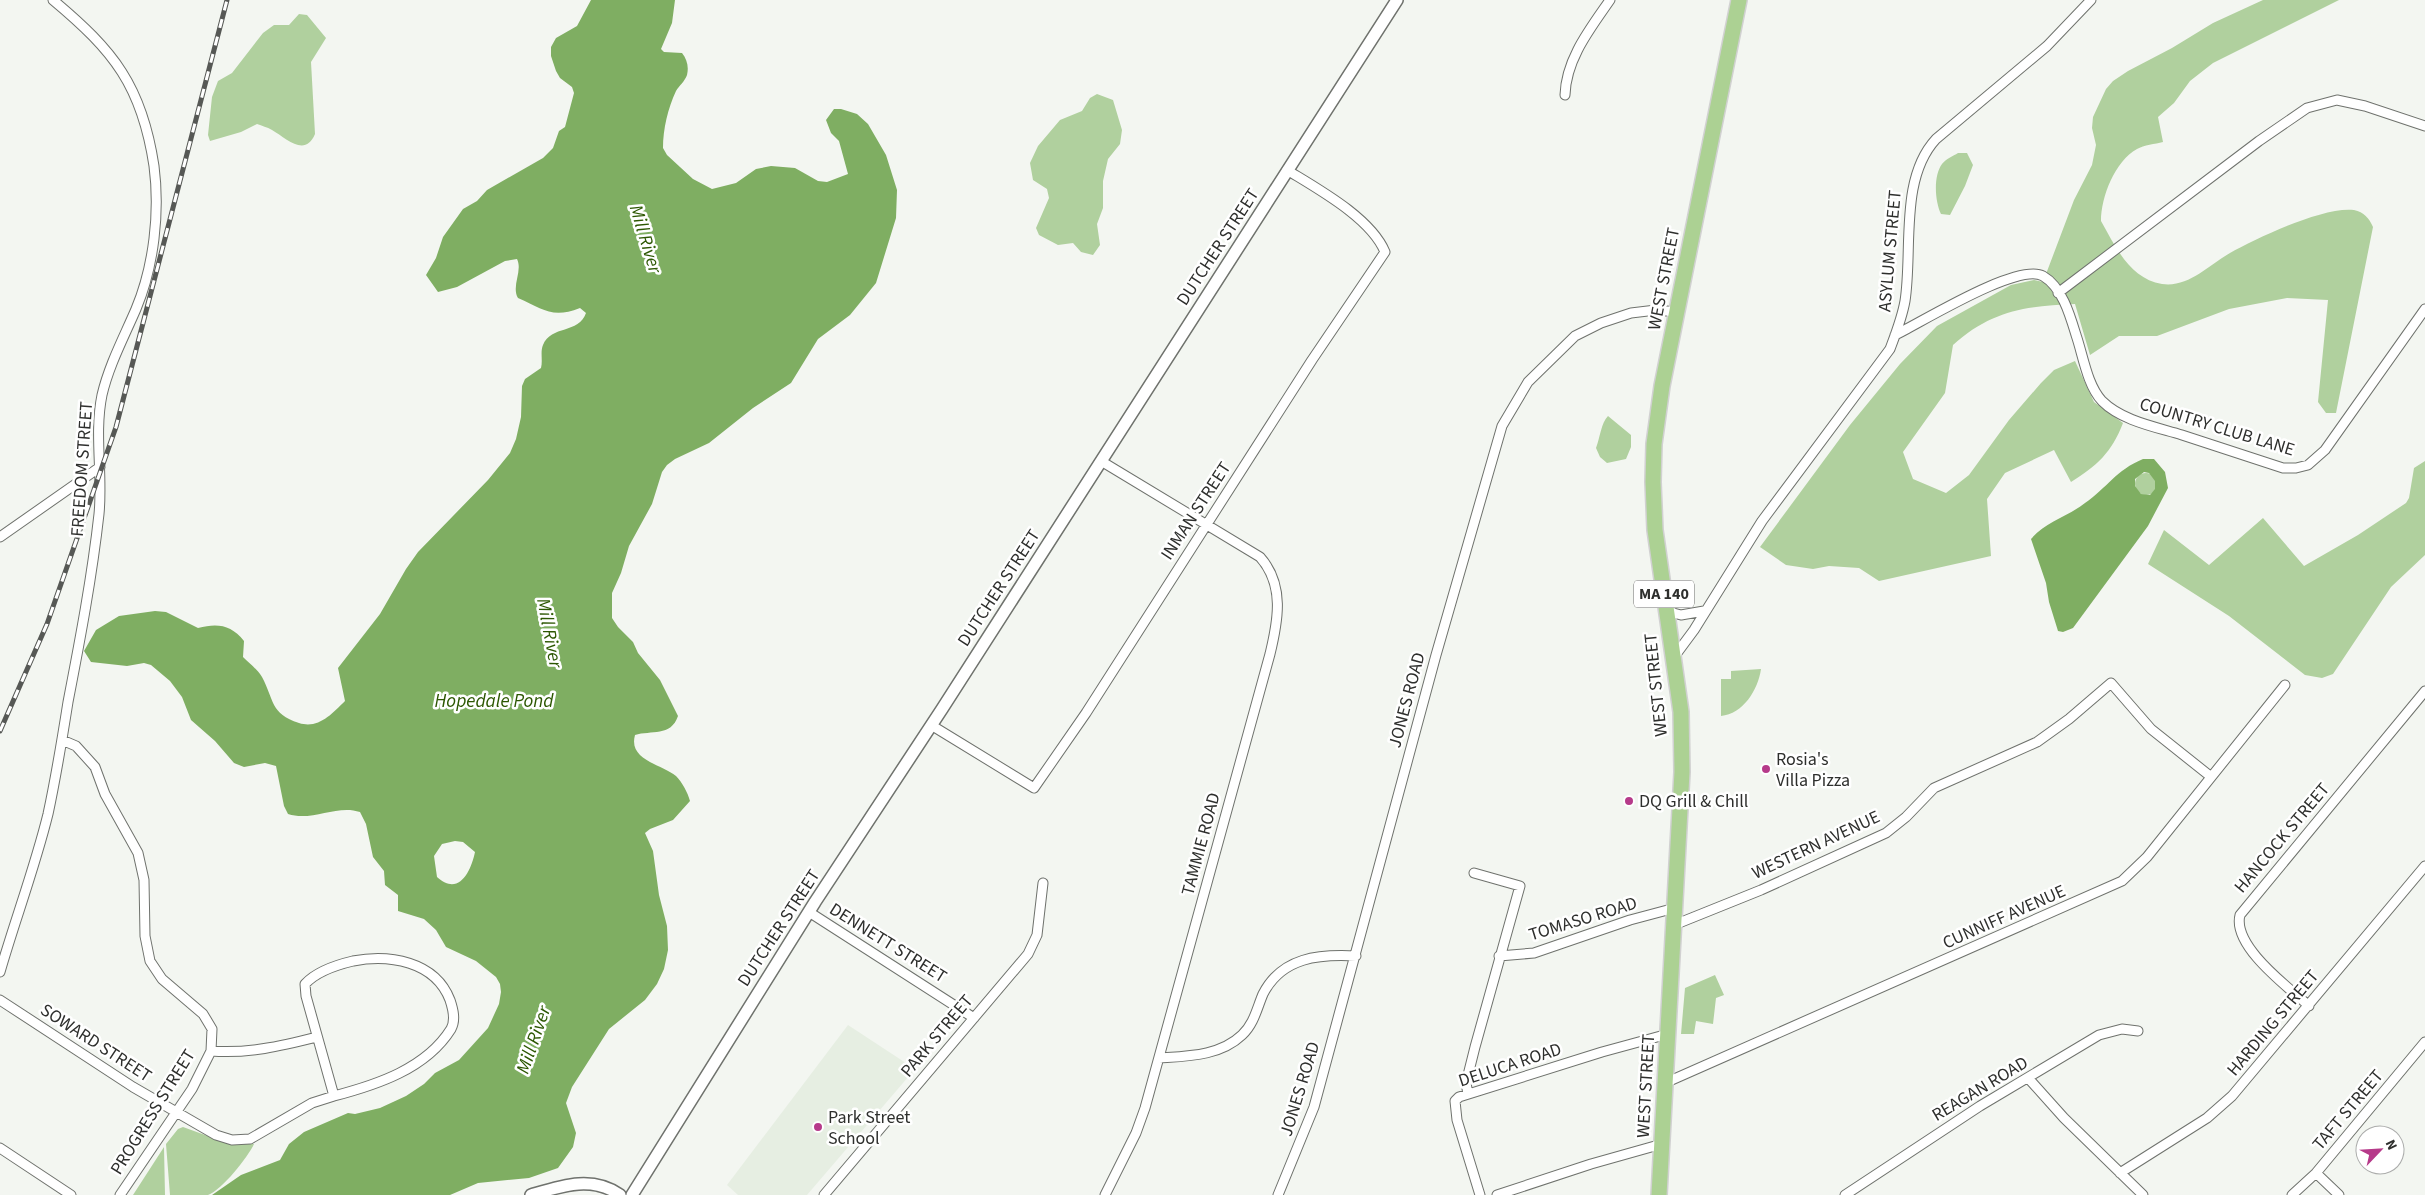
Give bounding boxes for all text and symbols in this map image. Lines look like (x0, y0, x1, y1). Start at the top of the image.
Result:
street label: DUTCHER STREET (1171, 183, 1265, 310)
street label: ASYLUM STREET (1872, 189, 1908, 313)
water label: Mill River (622, 201, 669, 278)
street label: WEST STREET (1642, 225, 1686, 332)
street label: COUNTRY CLUB LANE (2136, 392, 2298, 462)
street label: FREEDOM STREET (65, 400, 99, 537)
street label: INMAN STREET (1155, 457, 1237, 565)
street label: DUTCHER STREET (952, 524, 1046, 651)
road number: MA 140 (1634, 580, 1694, 608)
water label: Mill River (529, 596, 569, 672)
street label: WEST STREET (1638, 632, 1674, 738)
street label: JONES ROAD (1382, 650, 1432, 750)
water label: Hopedale Pond (435, 688, 554, 715)
place label: Rosia's Villa Pizza (1776, 747, 1850, 793)
marker: Rosia's Villa Pizza (1760, 763, 1772, 775)
street label: HANCOCK STREET (2228, 777, 2336, 898)
place label: DQ Grill & Chill (1639, 789, 1748, 814)
street label: TAMMIE ROAD (1175, 790, 1227, 898)
marker: DQ Grill & Chill (1623, 795, 1635, 807)
street label: WESTERN AVENUE (1748, 804, 1884, 886)
street label: DUTCHER STREET (732, 864, 826, 991)
street label: CUNNIFF AVENUE (1939, 879, 2069, 955)
street label: TOMASO ROAD (1526, 891, 1640, 947)
street label: DENNETT STREET (825, 897, 952, 989)
street label: HARDING STREET (2221, 964, 2325, 1081)
street label: PARK STREET (895, 989, 979, 1083)
street label: SOWARD STREET (35, 998, 157, 1089)
water label: Mill River (510, 1001, 559, 1078)
street label: WEST STREET (1631, 1033, 1661, 1139)
street label: DELUCA ROAD (1455, 1037, 1565, 1093)
street label: JONES ROAD (1274, 1039, 1326, 1139)
street label: PROGRESS STREET (104, 1044, 202, 1179)
street label: REAGAN ROAD (1927, 1050, 2033, 1128)
street label: TAFT STREET (2307, 1064, 2389, 1156)
place label: Park Street School (828, 1105, 910, 1151)
marker: Park Street School (812, 1121, 824, 1133)
north arrow (2355, 1125, 2405, 1175)
text: N (2380, 1136, 2402, 1153)

